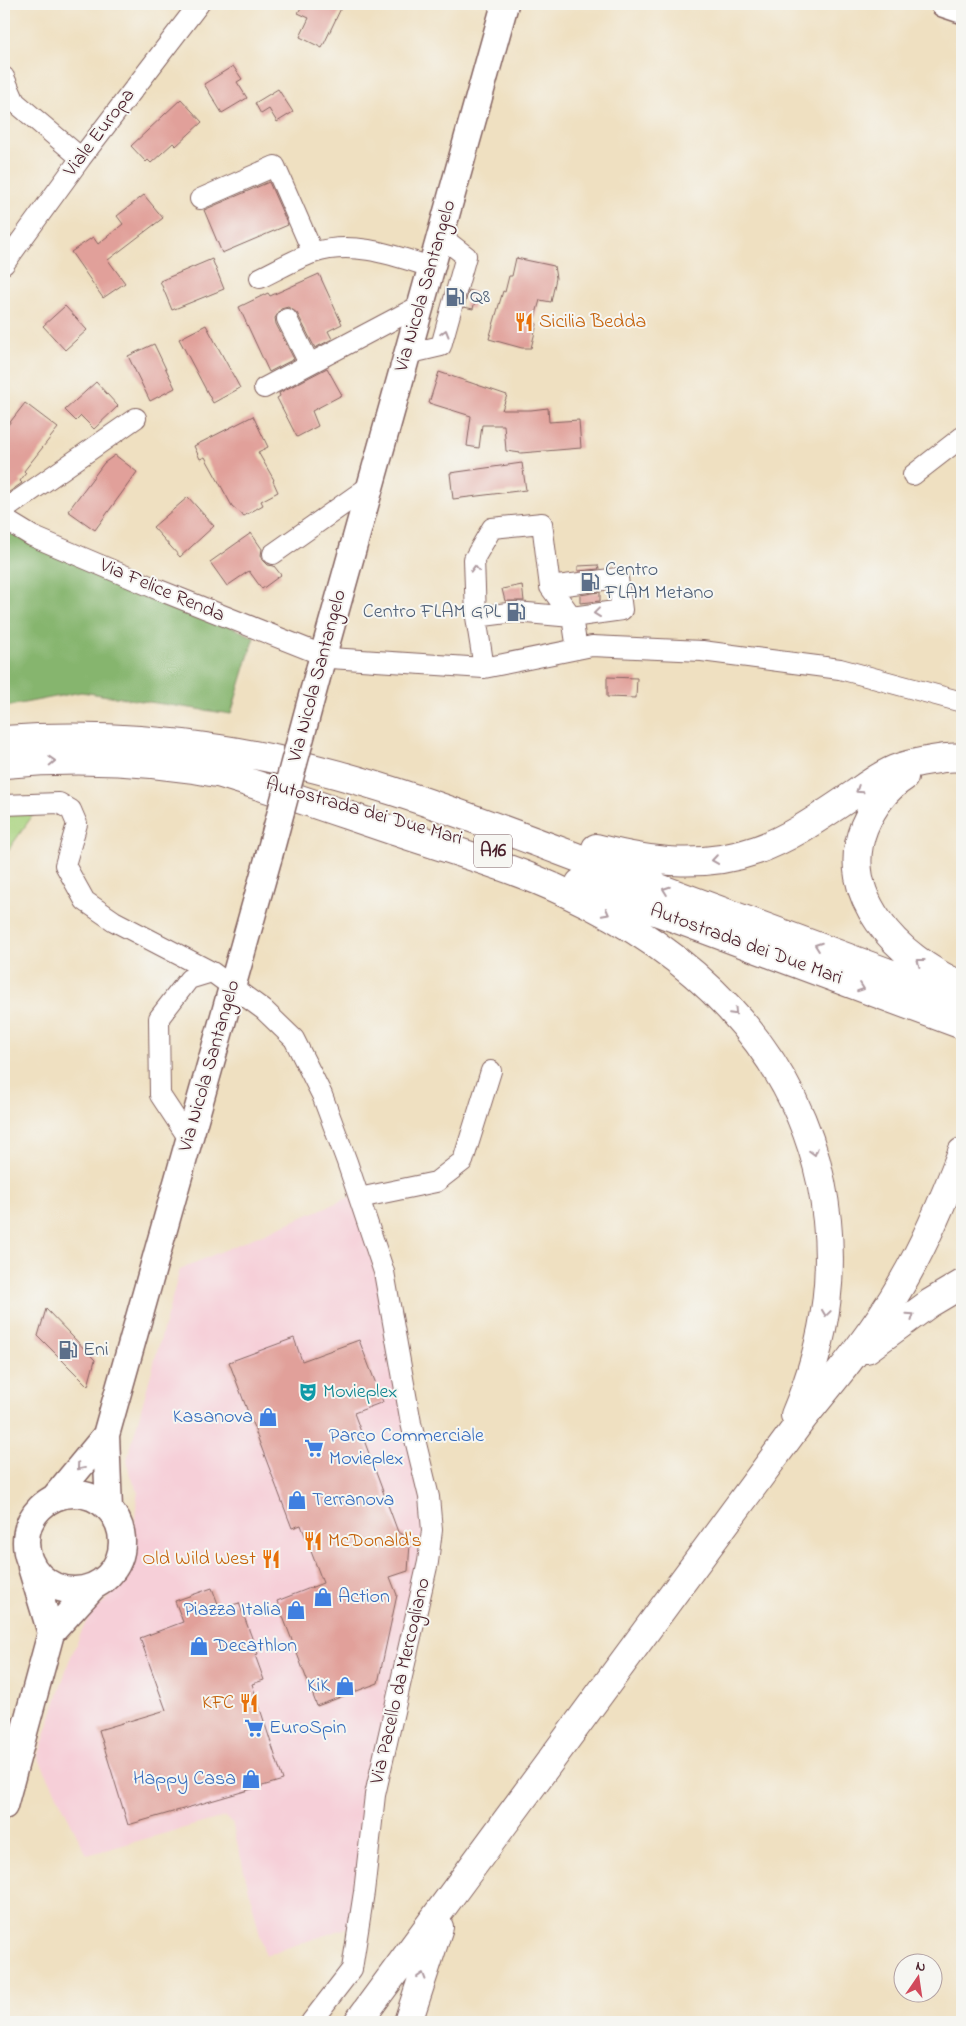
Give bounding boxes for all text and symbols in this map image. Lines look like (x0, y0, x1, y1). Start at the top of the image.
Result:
street label: Viale Europa (57, 83, 143, 184)
street label: Via Nicola Santangelo (387, 197, 465, 376)
place label: Q8 (470, 283, 490, 312)
fuel station icon: Q8 (444, 286, 466, 308)
place label: Sicilia Bedda (539, 308, 646, 337)
restaurant icon: Sicilia Bedda (513, 311, 535, 333)
one-way arrow (439, 329, 449, 337)
street label: Via Felice Renda (94, 551, 229, 630)
place label: Centro FLAM Metano (604, 556, 714, 608)
one-way arrow (470, 564, 480, 572)
fuel station icon: Centro FLAM Metano (579, 571, 601, 593)
street label: Via Nicola Santangelo (281, 587, 356, 767)
place label: Centro FLAM GPL (363, 598, 502, 627)
fuel station icon: Centro FLAM GPL (505, 601, 527, 623)
one-way arrow (593, 607, 601, 618)
one-way arrow (49, 756, 57, 766)
street label: Autostrada dei Due Mari (262, 770, 466, 854)
one-way arrow (856, 784, 865, 793)
road number: A16 (474, 834, 512, 868)
one-way arrow (710, 854, 718, 865)
one-way arrow (662, 886, 671, 896)
street label: Autostrada dei Due Mari (646, 897, 846, 993)
one-way arrow (601, 907, 610, 917)
one-way arrow (814, 942, 823, 952)
one-way arrow (917, 959, 926, 967)
street label: Via Nicola Santangelo (171, 977, 249, 1156)
one-way arrow (856, 982, 865, 992)
one-way arrow (728, 1007, 737, 1016)
one-way arrow (808, 1148, 818, 1156)
one-way arrow (821, 1309, 832, 1317)
one-way arrow (905, 1313, 915, 1322)
place label: Eni (83, 1336, 109, 1365)
fuel station icon: Eni (57, 1339, 79, 1361)
place label: Movieplex (323, 1378, 397, 1407)
theatre icon: Movieplex (297, 1381, 319, 1403)
place label: Kasanova (173, 1403, 253, 1432)
shop icon: Kasanova (257, 1406, 279, 1428)
place label: Parco Commerciale Movieplex (329, 1422, 484, 1474)
supermarket icon: Parco Commerciale Movieplex (303, 1437, 325, 1459)
one-way arrow (77, 1461, 86, 1470)
place label: Terranova (312, 1486, 394, 1515)
shop icon: Terranova (286, 1489, 308, 1511)
place label: McDonald's (328, 1527, 422, 1556)
restaurant icon: McDonald's (302, 1530, 324, 1552)
place label: Old Wild West (142, 1545, 256, 1574)
restaurant icon: Old Wild West (260, 1548, 282, 1570)
street label: Via Pacello da Mercogliano (363, 1575, 440, 1788)
place label: Action (338, 1583, 390, 1612)
shop icon: Action (312, 1586, 334, 1608)
place label: Piazza Italia (184, 1596, 281, 1625)
shop icon: Piazza Italia (285, 1599, 307, 1621)
place label: Decathlon (213, 1632, 297, 1661)
shop icon: Decathlon (188, 1635, 210, 1657)
place label: KiK (307, 1672, 330, 1701)
shop icon: KiK (334, 1675, 356, 1697)
place label: KFC (202, 1689, 234, 1718)
restaurant icon: KFC (238, 1692, 260, 1714)
place label: EuroSpin (269, 1714, 346, 1743)
supermarket icon: EuroSpin (243, 1717, 265, 1739)
place label: Happy Casa (133, 1765, 236, 1794)
shop icon: Happy Casa (240, 1768, 262, 1790)
north arrow (894, 1954, 944, 2004)
text: N (914, 1956, 928, 1978)
one-way arrow (417, 1972, 427, 1980)

